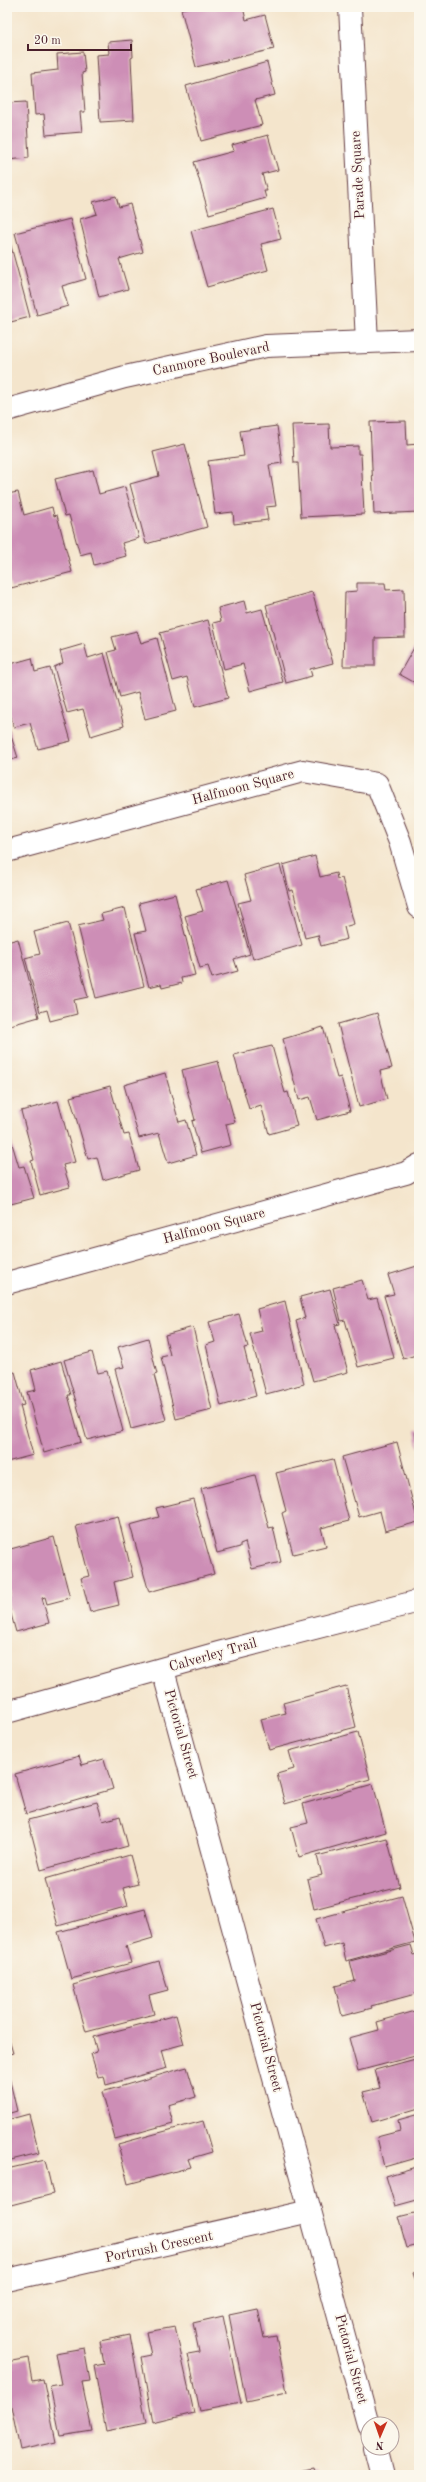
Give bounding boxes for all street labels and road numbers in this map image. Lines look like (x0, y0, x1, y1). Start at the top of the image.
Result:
street label: Parade Square (349, 130, 367, 220)
street label: Canmore Boulevard (151, 340, 271, 378)
street label: Halfmoon Square (190, 767, 296, 807)
street label: Halfmoon Square (161, 1206, 267, 1246)
street label: Calverley Trail (167, 1636, 259, 1674)
street label: Pictorial Street (162, 1688, 201, 1780)
street label: Pictorial Street (247, 2001, 285, 2094)
street label: Portrush Crescent (104, 2229, 214, 2265)
street label: Pictorial Street (332, 2313, 370, 2406)

